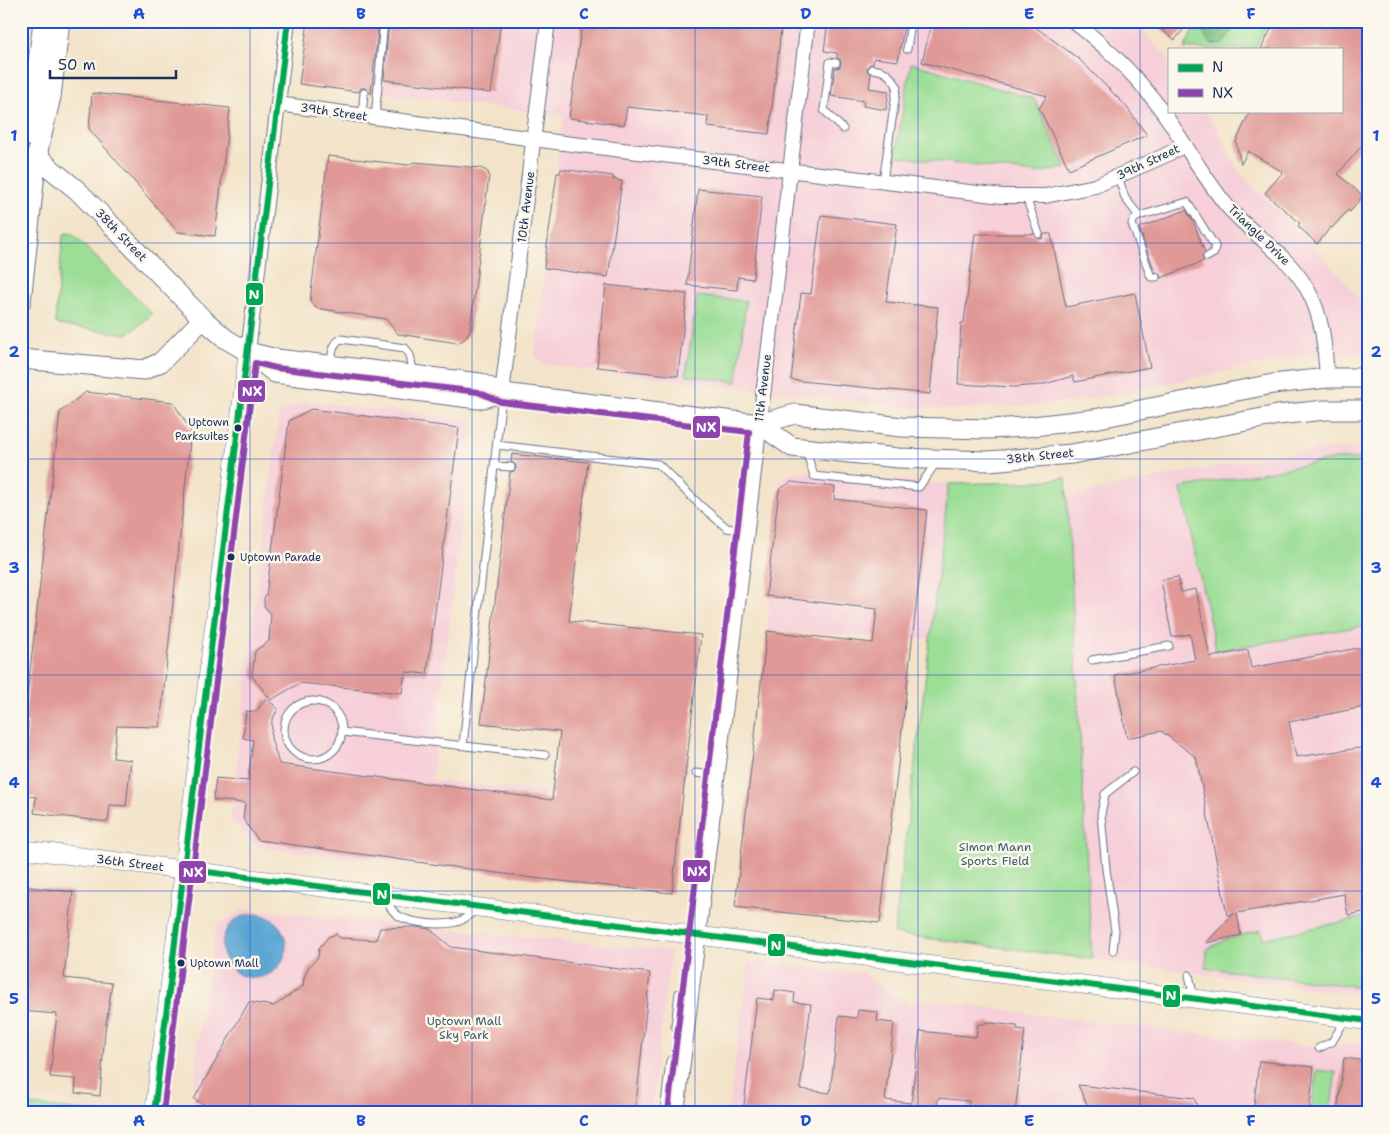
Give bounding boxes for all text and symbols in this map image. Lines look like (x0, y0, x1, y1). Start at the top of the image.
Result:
text: A (133, 3, 145, 24)
text: B (356, 3, 366, 24)
text: C (579, 3, 589, 24)
text: D (800, 3, 812, 24)
text: E (1024, 3, 1034, 24)
text: F (1246, 3, 1256, 24)
scale bar (50, 48, 176, 80)
legend (1168, 48, 1342, 112)
text: 50 m (58, 55, 96, 75)
text: N (1212, 57, 1223, 77)
text: NX (1212, 83, 1234, 103)
street label: 39th Street (299, 99, 369, 125)
text: 1 (10, 125, 18, 146)
text: 1 (1372, 125, 1380, 146)
street label: 39th Street (1114, 140, 1182, 184)
street label: 39th Street (701, 152, 771, 176)
street label: 10th Avenue (514, 170, 538, 244)
street label: Triangle Drive (1224, 201, 1294, 269)
street label: 38th Street (92, 205, 150, 265)
line badge: N (245, 282, 264, 306)
text: N (248, 285, 260, 303)
text: 2 (8, 341, 20, 362)
text: 2 (1370, 341, 1382, 362)
street label: 11th Avenue (751, 353, 775, 423)
line badge: NX (237, 379, 266, 403)
text: NX (242, 382, 262, 400)
place label: Uptown Parksuites (175, 415, 229, 444)
line badge: NX (692, 415, 721, 439)
text: NX (696, 418, 716, 436)
marker: Uptown Parksuites (233, 423, 243, 433)
street label: 38th Street (1005, 444, 1075, 468)
place label: Uptown Parade (240, 550, 321, 565)
marker: Uptown Parade (226, 552, 236, 562)
text: 3 (8, 557, 20, 578)
text: 3 (1370, 557, 1382, 578)
text: 4 (8, 772, 20, 793)
text: 4 (1370, 772, 1382, 793)
park label: Simon Mann Sports Field (959, 839, 1031, 869)
street label: 36th Street (95, 851, 165, 875)
line badge: NX (682, 859, 711, 883)
line badge: NX (178, 860, 207, 884)
text: NX (687, 862, 707, 880)
text: NX (183, 863, 203, 881)
line badge: N (372, 882, 391, 906)
text: N (376, 885, 388, 903)
line badge: N (767, 933, 786, 957)
text: N (770, 936, 782, 954)
place label: Uptown Mall (190, 956, 259, 971)
marker: Uptown Mall (176, 958, 186, 968)
line badge: N (1162, 984, 1181, 1008)
text: N (1165, 986, 1177, 1004)
text: 5 (9, 988, 19, 1009)
text: 5 (1371, 988, 1381, 1009)
park label: Uptown Mall Sky Park (427, 1013, 502, 1043)
text: A (133, 1110, 145, 1131)
text: B (356, 1110, 366, 1131)
text: C (579, 1110, 589, 1131)
text: D (800, 1110, 812, 1131)
text: E (1024, 1110, 1034, 1131)
text: F (1246, 1110, 1256, 1131)

